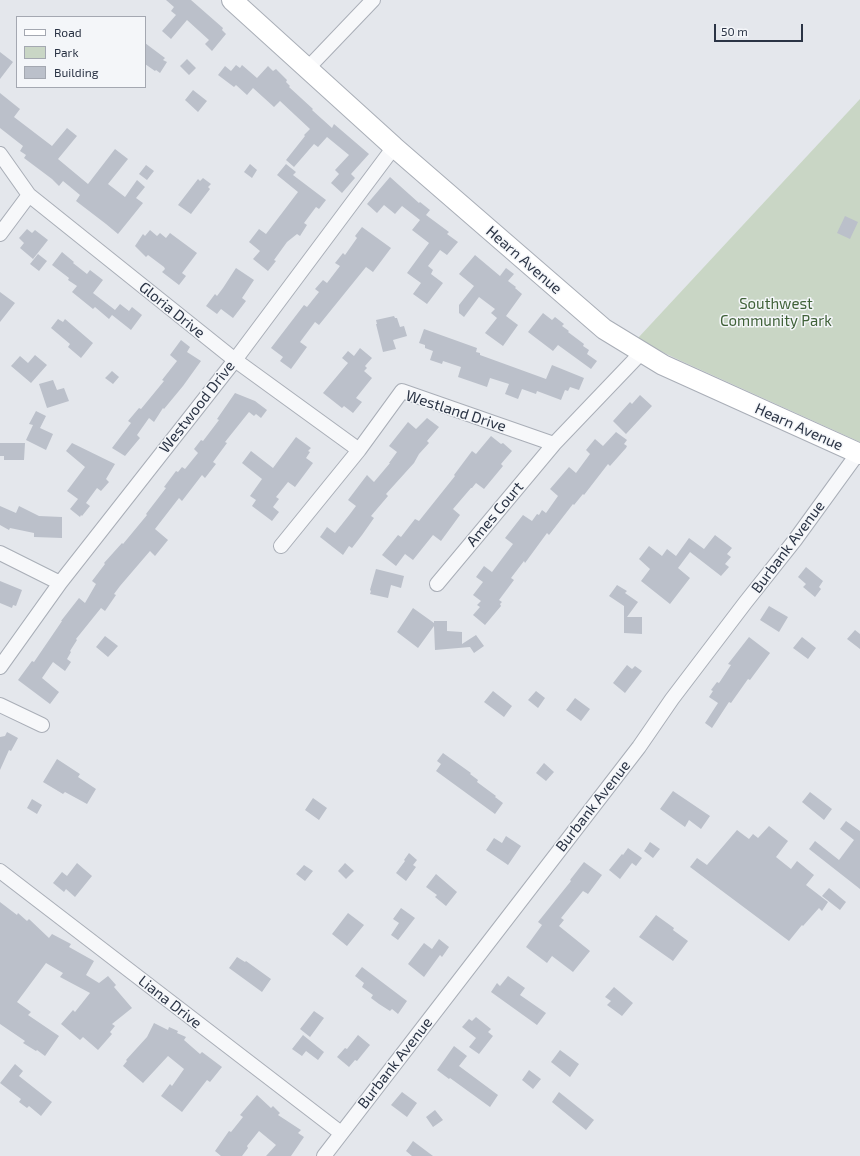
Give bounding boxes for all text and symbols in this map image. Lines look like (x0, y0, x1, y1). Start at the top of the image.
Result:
legend (16, 16, 146, 88)
scale bar (716, 16, 805, 42)
text: 50 m (721, 24, 748, 38)
text: Road (54, 25, 82, 39)
text: Park (54, 45, 79, 59)
text: Building (54, 65, 98, 79)
street label: Hearn Avenue (482, 222, 566, 298)
street label: Gloria Drive (136, 278, 208, 342)
park label: Southwest Community Park (720, 295, 832, 330)
street label: Westwood Drive (155, 357, 239, 457)
street label: Westland Drive (404, 386, 508, 436)
street label: Hearn Avenue (752, 400, 846, 454)
street label: Ames Court (463, 478, 527, 550)
street label: Burbank Avenue (748, 497, 828, 597)
street label: Burbank Avenue (552, 757, 634, 855)
street label: Liana Drive (135, 972, 205, 1032)
street label: Burbank Avenue (354, 1014, 436, 1112)

